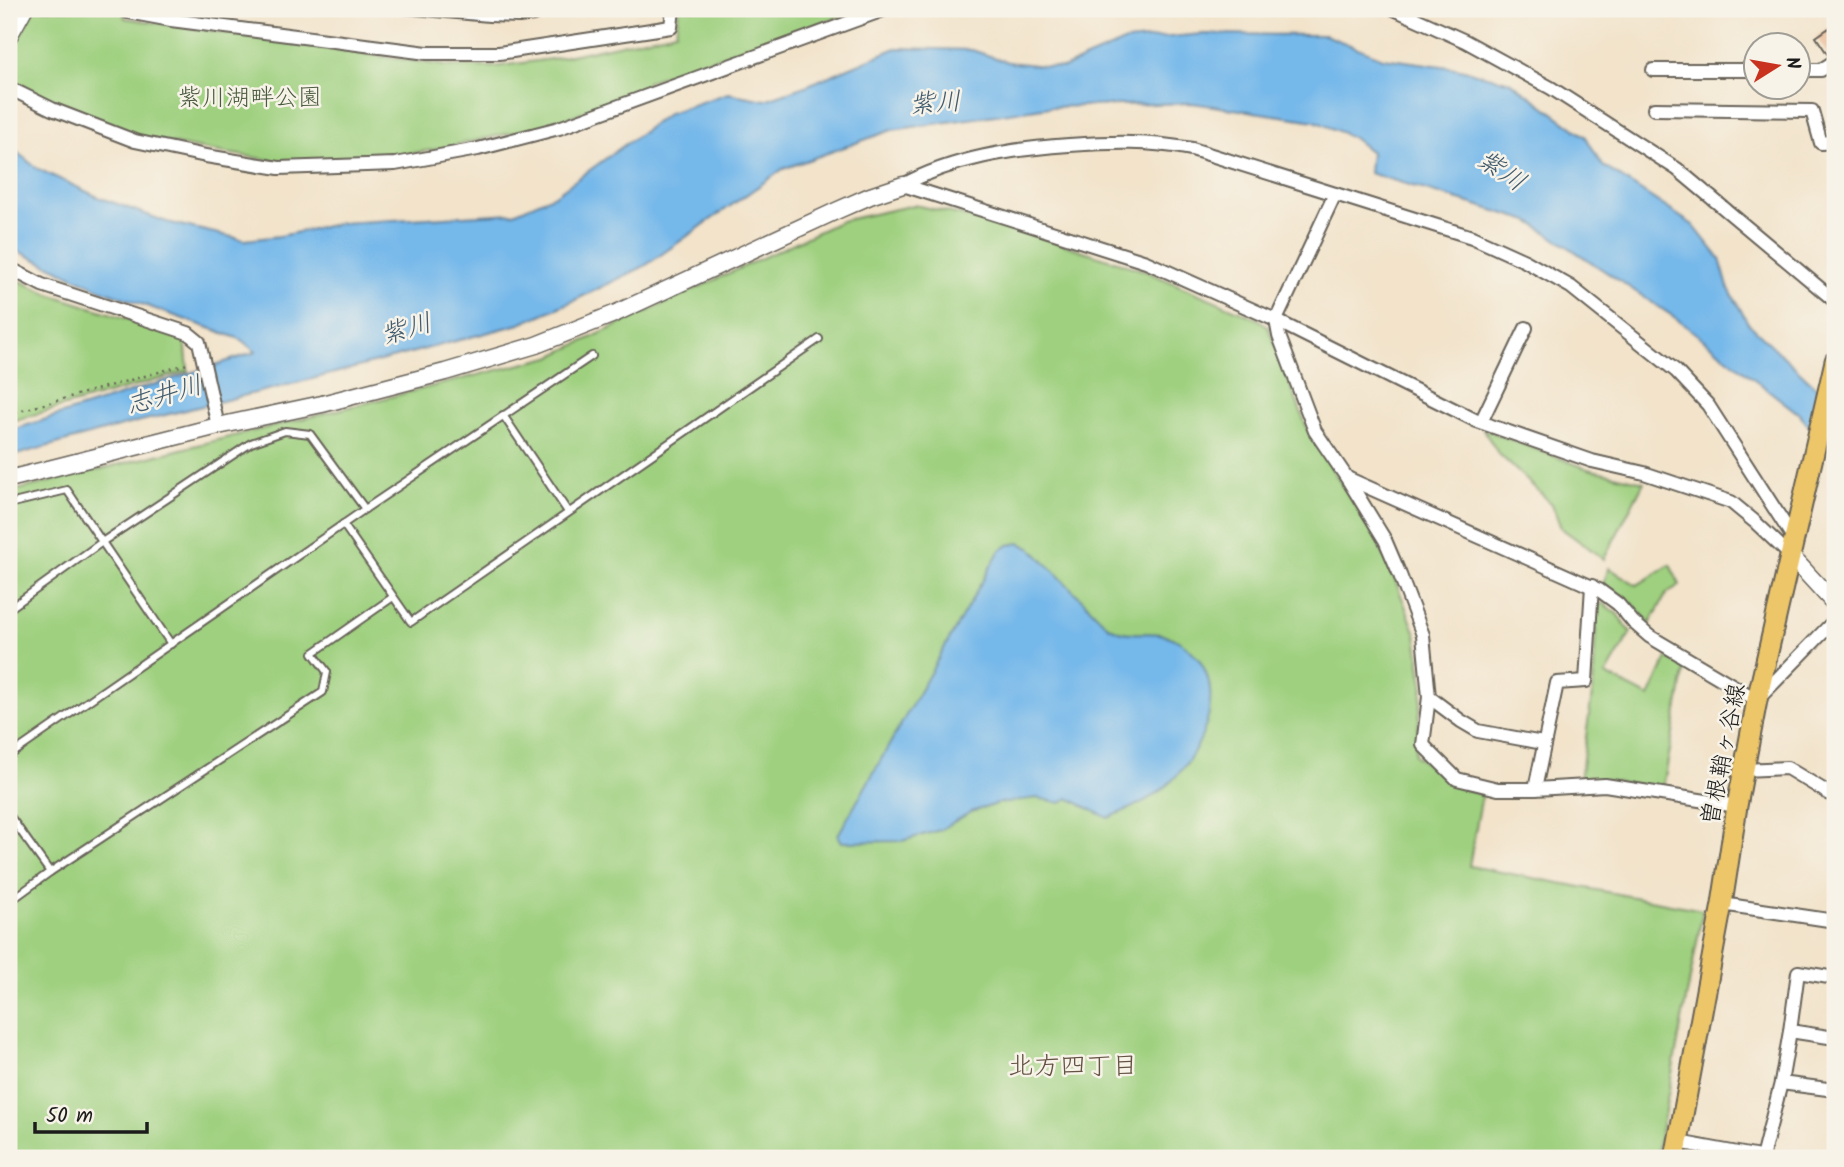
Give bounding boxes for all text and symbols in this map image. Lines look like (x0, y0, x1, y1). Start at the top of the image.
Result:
north arrow (1742, 32, 1812, 102)
text: N (1776, 54, 1808, 72)
park label: 紫川湖畔公園 (178, 79, 322, 118)
water label: 紫川 (908, 81, 963, 127)
water label: 紫川 (1468, 140, 1534, 204)
water label: 紫川 (376, 303, 437, 357)
water label: 志井川 (121, 365, 208, 427)
street label: 曽根鞘ヶ谷線 (1692, 680, 1757, 829)
district label: 北方四丁目 (1008, 1046, 1138, 1088)
scale bar (35, 1090, 147, 1134)
text: 50 m (46, 1100, 93, 1133)

